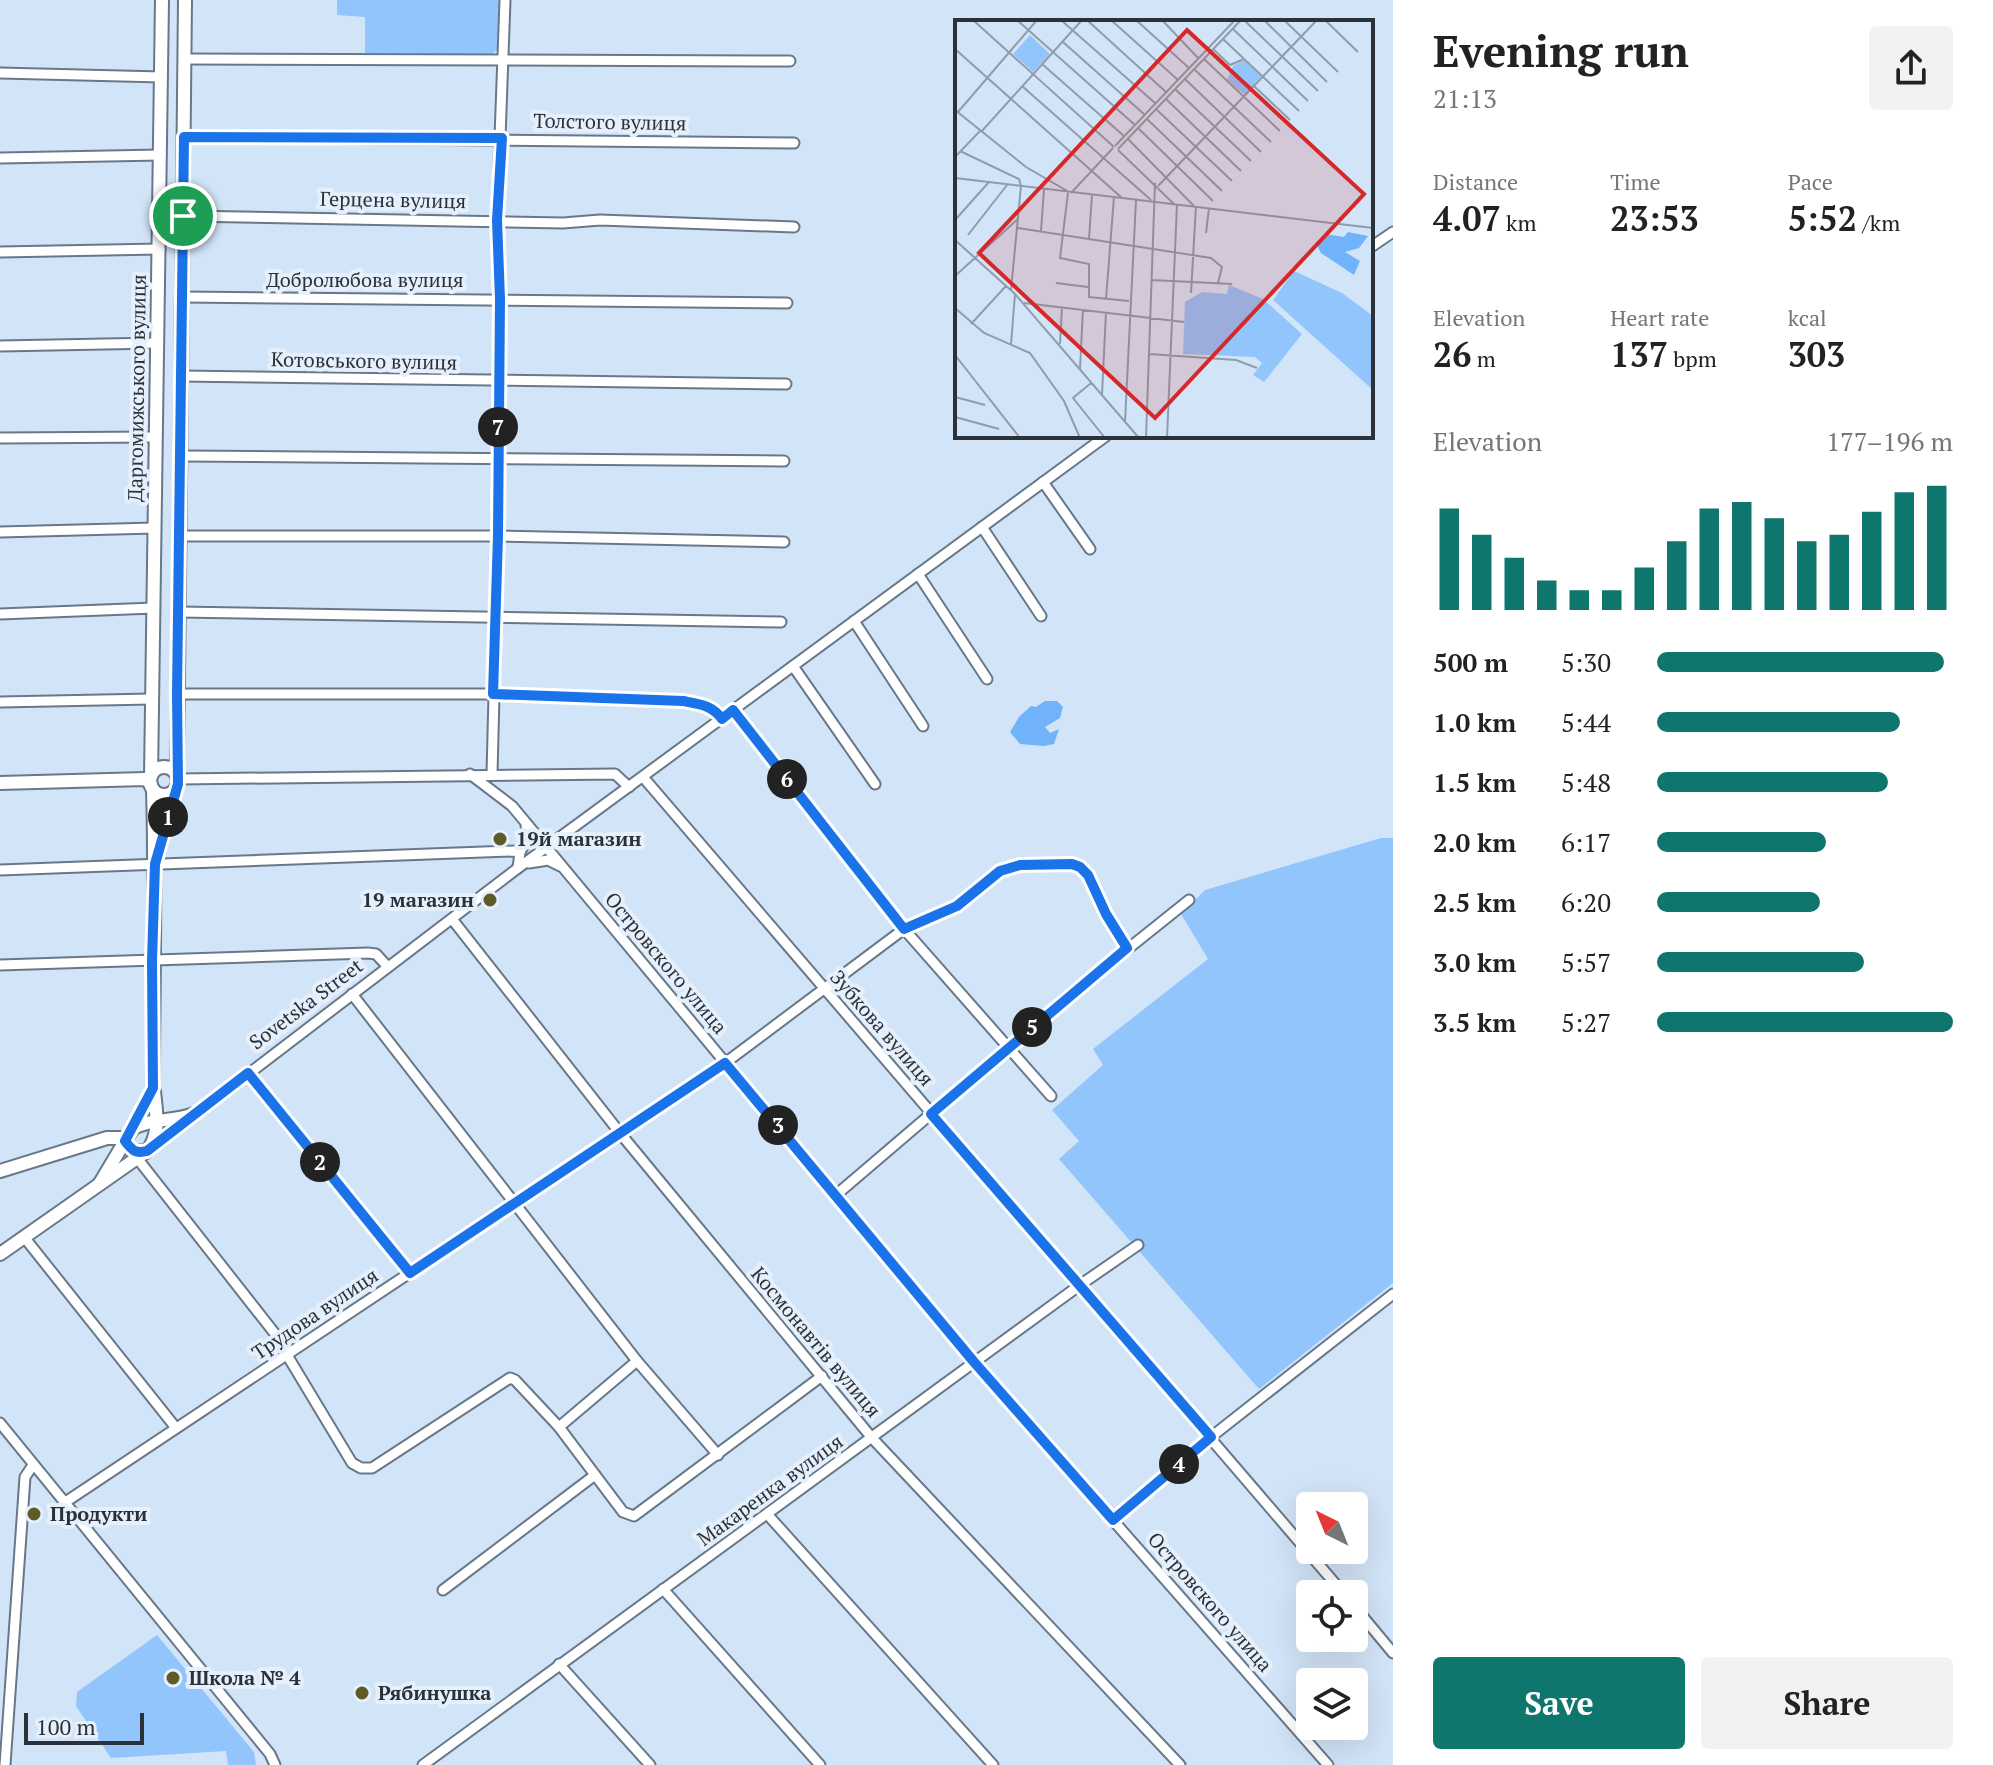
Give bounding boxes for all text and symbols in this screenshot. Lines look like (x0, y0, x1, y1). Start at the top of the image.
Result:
inset map (955, 20, 1373, 438)
text: Evening run (1433, 21, 1689, 80)
button: share (1869, 26, 1953, 110)
text: 21:13 (1433, 81, 1497, 115)
street label: Толстого вулиця (533, 107, 687, 136)
text: Distance (1433, 167, 1518, 196)
text: Time (1610, 167, 1661, 196)
text: Pace (1788, 167, 1833, 196)
pin (149, 182, 217, 250)
street label: Герцена вулиця (320, 185, 466, 214)
icon: arrive (161, 194, 205, 238)
text: 4.07 (1433, 196, 1501, 241)
text: 23:53 (1610, 196, 1699, 241)
text: 5:52 (1788, 196, 1857, 241)
text: km (1501, 208, 1536, 237)
text: /km (1857, 208, 1900, 237)
street label: Добролюбова вулиця (266, 266, 464, 293)
street label: Даргомижського вулиця (121, 274, 152, 502)
text: Elevation (1433, 303, 1525, 332)
text: Heart rate (1610, 303, 1709, 332)
text: kcal (1788, 303, 1827, 332)
text: 26 (1433, 332, 1471, 377)
text: 137 (1610, 332, 1668, 377)
text: 303 (1788, 332, 1845, 377)
text: m (1471, 344, 1496, 373)
text: bpm (1668, 344, 1717, 373)
street label: Котовського вулиця (271, 345, 457, 376)
pin: 7 (478, 407, 518, 447)
text: 7 (492, 412, 504, 441)
text: Elevation (1433, 424, 1542, 458)
text: 177–196 m (1826, 424, 1953, 458)
text: 500 m (1433, 645, 1508, 679)
text: 5:30 (1561, 645, 1611, 679)
text: 1.0 km (1433, 705, 1516, 739)
text: 5:44 (1561, 705, 1611, 739)
pin: 6 (767, 759, 807, 799)
text: 6 (781, 764, 793, 793)
text: 1.5 km (1433, 765, 1516, 799)
text: 5:48 (1561, 765, 1611, 799)
pin: 1 (148, 797, 188, 837)
text: 1 (162, 802, 174, 831)
place label: 19й магазин (516, 825, 642, 852)
text: 2.0 km (1433, 825, 1516, 859)
text: 6:17 (1561, 825, 1611, 859)
marker: 19й магазин (491, 830, 509, 848)
text: 2.5 km (1433, 885, 1516, 919)
text: 6:20 (1561, 885, 1611, 919)
place label: 19 магазин (362, 886, 474, 913)
street label: Островского улица (599, 886, 734, 1039)
marker: 19 магазин (481, 891, 499, 909)
text: 3.0 km (1433, 945, 1516, 979)
text: 5:57 (1561, 945, 1611, 979)
street label: Sovetska Street (243, 952, 369, 1055)
street label: Зубкова вулиця (825, 964, 940, 1091)
text: 3.5 km (1433, 1005, 1516, 1039)
text: 5:27 (1561, 1005, 1611, 1039)
pin: 5 (1012, 1007, 1052, 1047)
text: 5 (1026, 1012, 1038, 1041)
pin: 3 (758, 1105, 798, 1145)
text: 3 (772, 1110, 784, 1139)
pin: 2 (300, 1142, 340, 1182)
text: 2 (314, 1147, 326, 1176)
street label: Трудова вулиця (246, 1261, 383, 1366)
street label: Космонавтів вулиця (745, 1261, 887, 1423)
street label: Макаренка вулиця (691, 1428, 848, 1552)
pin: 4 (1159, 1444, 1199, 1484)
text: 4 (1173, 1449, 1185, 1478)
north arrow (1296, 1492, 1368, 1564)
map controls (1296, 1492, 1368, 1740)
place label: Продукти (50, 1500, 147, 1527)
marker: Продукти (25, 1505, 43, 1523)
street label: Островского улица (1142, 1526, 1279, 1677)
button: locate (1296, 1580, 1368, 1652)
button: Save (1433, 1657, 1685, 1749)
button: Share (1701, 1657, 1953, 1749)
place label: Школа № 4 (189, 1664, 301, 1691)
button: layers (1296, 1668, 1368, 1740)
marker: Школа № 4 (164, 1669, 182, 1687)
place label: Рябинушка (378, 1679, 492, 1706)
marker: Рябинушка (353, 1684, 371, 1702)
scale bar (24, 1709, 144, 1745)
text: 100 m (36, 1712, 96, 1741)

